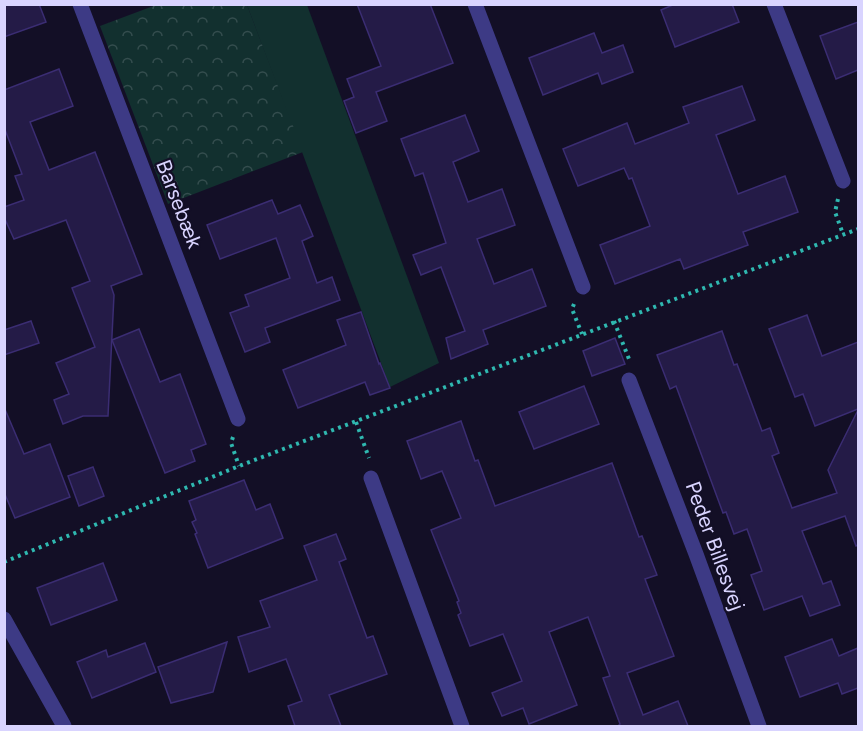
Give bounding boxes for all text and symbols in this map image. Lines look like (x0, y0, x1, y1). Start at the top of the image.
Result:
street label: Barsebæk (151, 156, 208, 252)
street label: Peder Billesvej (681, 478, 750, 614)

